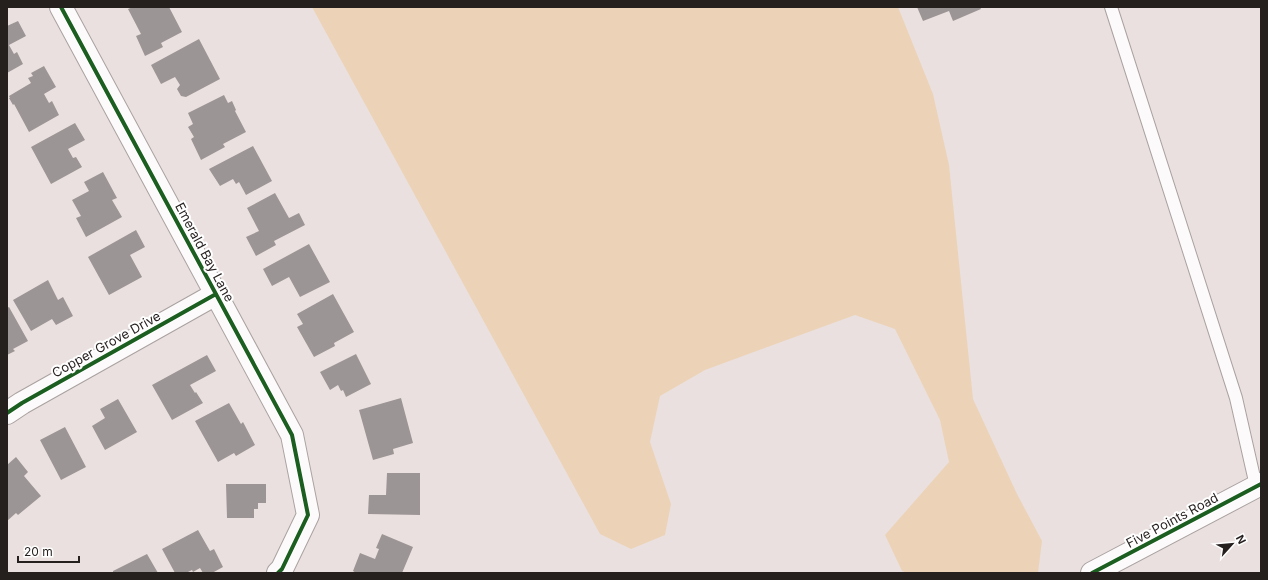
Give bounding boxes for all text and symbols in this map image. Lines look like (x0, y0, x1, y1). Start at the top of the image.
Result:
street label: Emerald Bay Lane (172, 200, 238, 304)
street label: Copper Grove Drive (49, 307, 163, 381)
street label: Five Points Road (1123, 489, 1221, 551)
north arrow (1212, 524, 1252, 564)
text: N (1233, 533, 1249, 546)
scale bar (18, 538, 79, 564)
text: 20 m (24, 544, 53, 559)

